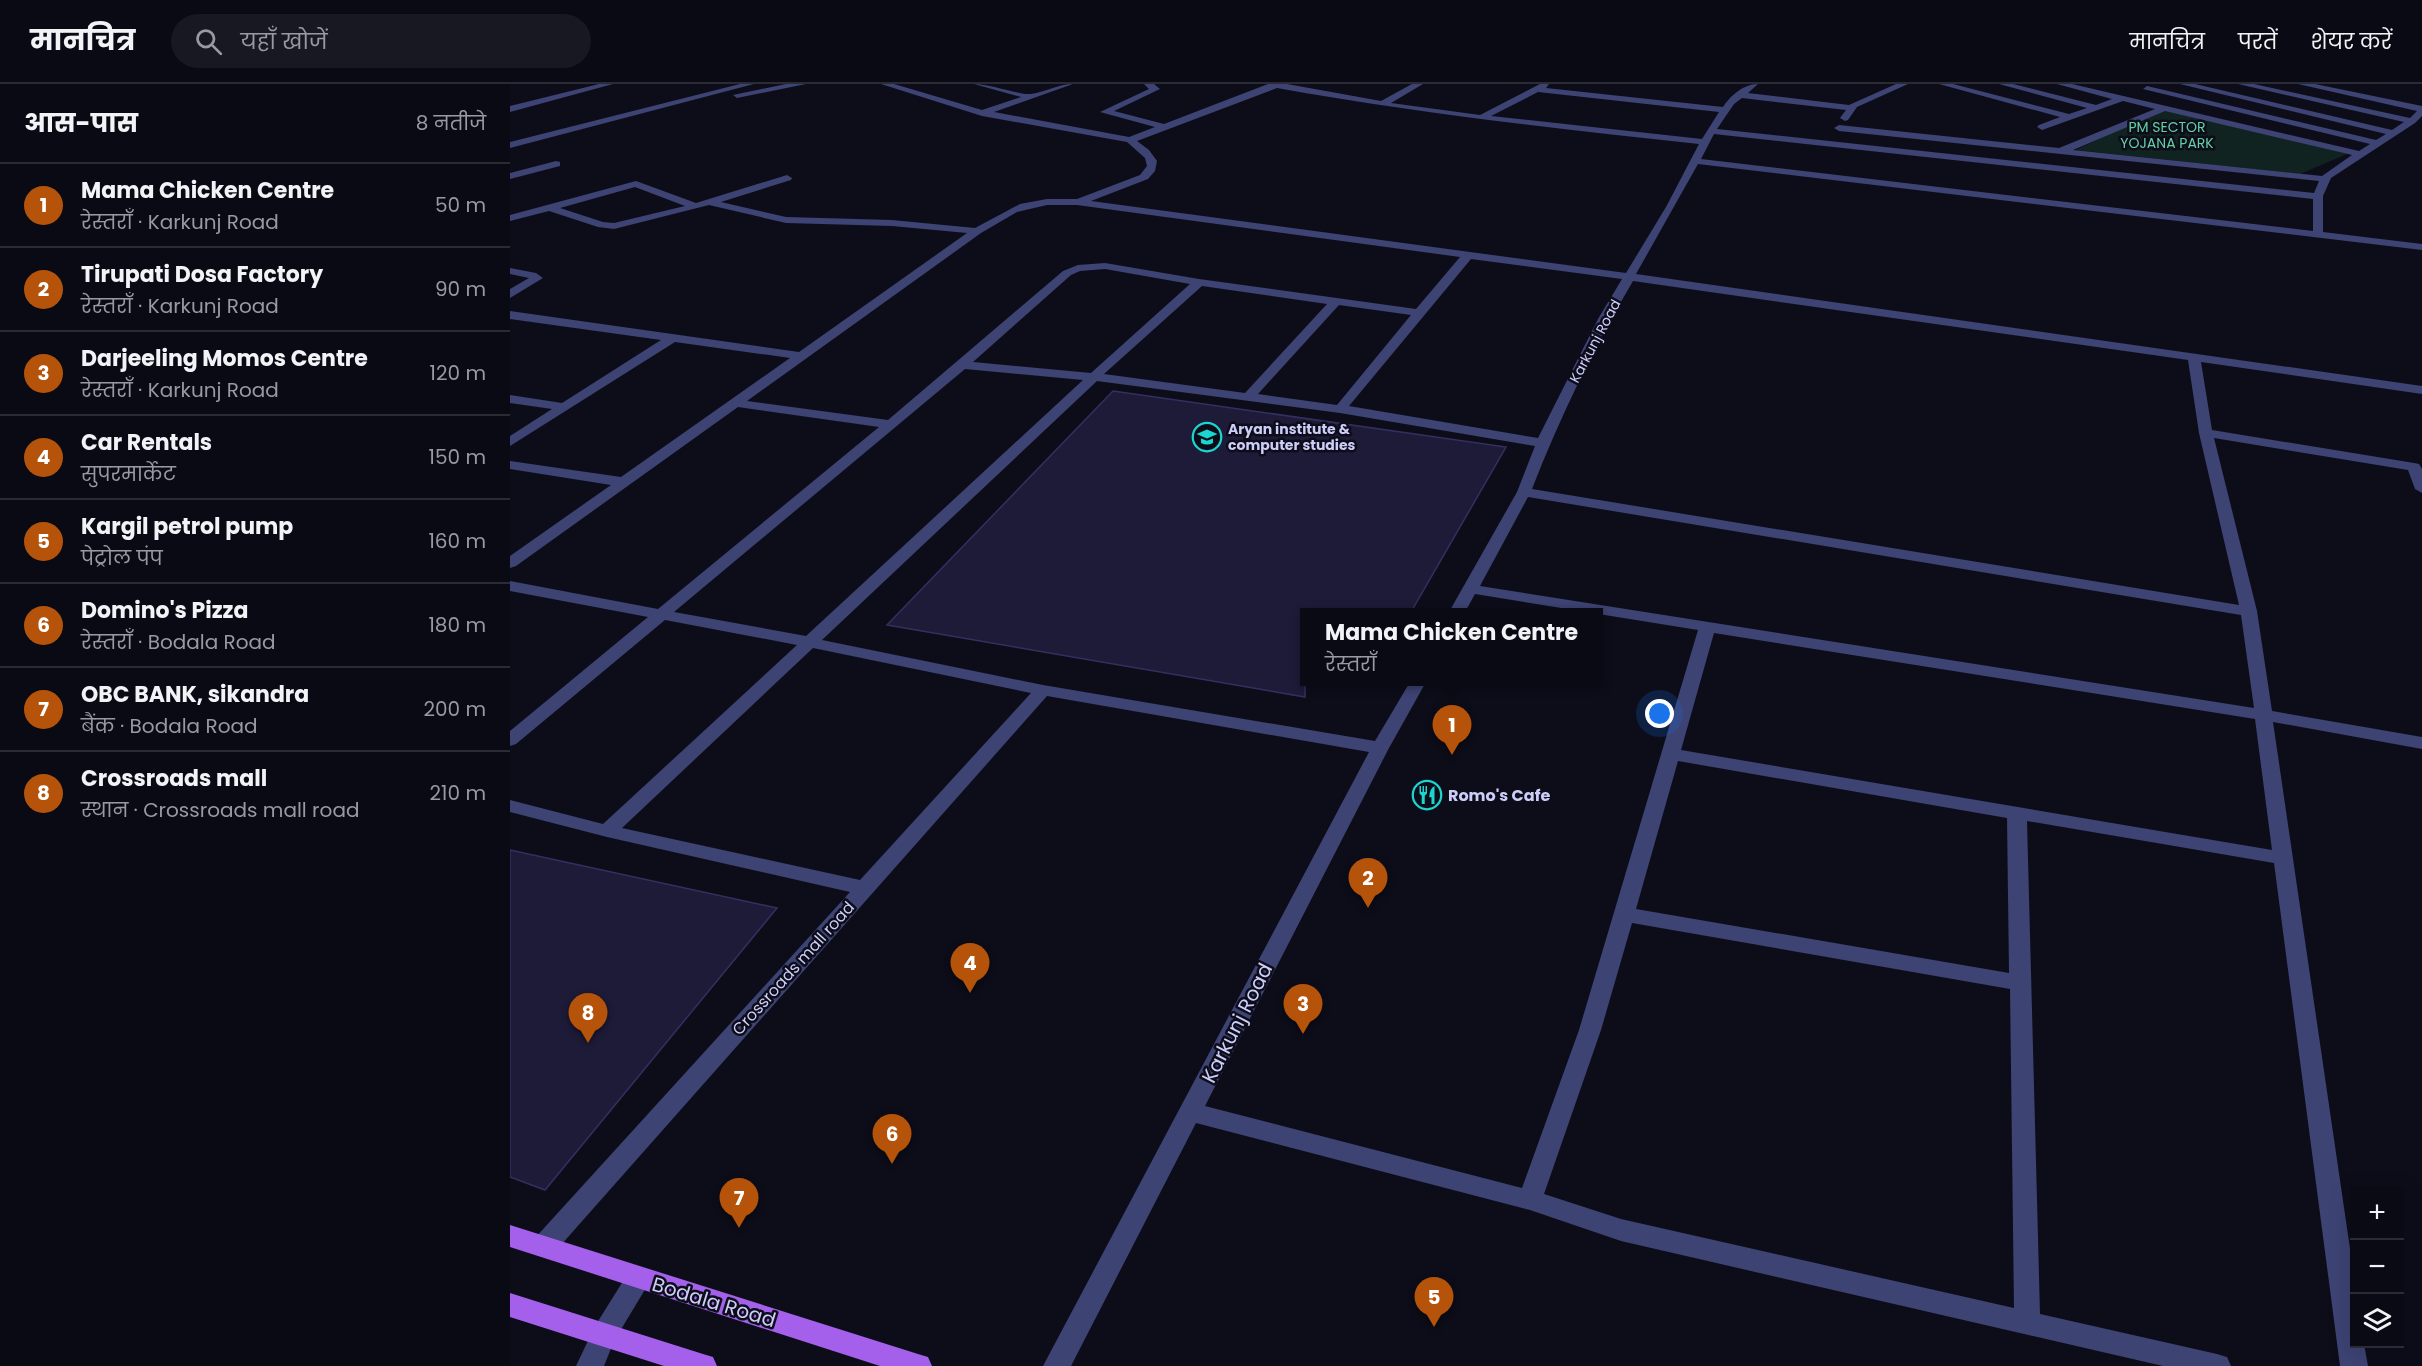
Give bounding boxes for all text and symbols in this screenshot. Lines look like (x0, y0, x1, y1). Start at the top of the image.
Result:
search box (171, 14, 591, 68)
text: मानचित्र (30, 21, 135, 60)
icon: search (192, 25, 225, 58)
text: यहाँ खोजें (240, 26, 327, 57)
text: मानचित्र (2129, 27, 2205, 56)
text: परतें (2238, 27, 2277, 56)
text: शेयर करें (2310, 27, 2392, 56)
text: आस-पास (24, 105, 138, 141)
text: 8 नतीजे (416, 109, 486, 137)
park label: PM SECTOR YOJANA PARK (2120, 117, 2214, 153)
text: Mama Chicken Centre (81, 175, 334, 206)
text: 1 (40, 191, 47, 219)
text: 50 m (435, 191, 486, 219)
text: रेस्तराँ · Karkunj Road (81, 208, 279, 236)
text: Tirupati Dosa Factory (81, 259, 323, 290)
text: 2 (38, 275, 49, 303)
text: 90 m (435, 275, 486, 303)
text: रेस्तराँ · Karkunj Road (81, 292, 279, 320)
street label: Karkunj Road (1565, 296, 1625, 386)
text: Darjeeling Momos Centre (81, 343, 368, 374)
text: 3 (37, 359, 50, 387)
text: 120 m (430, 359, 486, 387)
text: रेस्तराँ · Karkunj Road (81, 376, 279, 404)
place label: Aryan institute & computer studies (1228, 419, 1356, 455)
school or university icon: Aryan institute & computer studies (1191, 421, 1223, 453)
text: Car Rentals (81, 427, 212, 458)
text: 4 (37, 443, 50, 471)
text: 150 m (429, 443, 486, 471)
text: सुपरमार्केट (81, 460, 176, 488)
text: Kargil petrol pump (81, 511, 293, 542)
text: 5 (37, 527, 50, 555)
text: 160 m (428, 527, 486, 555)
text: पेट्रोल पंप (81, 544, 163, 572)
text: Domino's Pizza (81, 595, 248, 626)
popup (1300, 608, 1603, 686)
text: 6 (37, 611, 50, 639)
text: 180 m (428, 611, 486, 639)
text: Mama Chicken Centre (1325, 617, 1578, 648)
text: रेस्तराँ · Bodala Road (81, 628, 276, 656)
text: रेस्तराँ (1325, 650, 1377, 678)
text: OBC BANK, sikandra (81, 679, 309, 710)
text: 7 (38, 695, 49, 723)
text: 200 m (423, 695, 486, 723)
your location (1645, 699, 1674, 728)
pin: 1 (1432, 706, 1472, 755)
text: बैंक · Bodala Road (81, 712, 257, 740)
text: Crossroads mall (81, 763, 267, 794)
text: 8 (37, 779, 50, 807)
text: 210 m (430, 779, 486, 807)
restaurant icon: Romo's Cafe (1411, 779, 1443, 811)
place label: Romo's Cafe (1448, 784, 1550, 807)
text: स्थान · Crossroads mall road (81, 796, 359, 824)
pin: 2 (1348, 858, 1388, 908)
street label: Crossroads mall road (727, 896, 860, 1040)
pin: 4 (950, 944, 990, 993)
street label: Karkunj Road (1195, 958, 1279, 1088)
pin: 3 (1284, 984, 1322, 1034)
pin: 8 (568, 994, 608, 1043)
pin: 6 (872, 1114, 911, 1164)
pin: 7 (720, 1178, 758, 1228)
map controls (2350, 1186, 2404, 1348)
button: + (2350, 1186, 2404, 1240)
button: − (2350, 1240, 2404, 1294)
street label: Bodala Road (649, 1270, 779, 1334)
pin: 5 (1414, 1278, 1454, 1327)
button: layers (2350, 1294, 2404, 1348)

